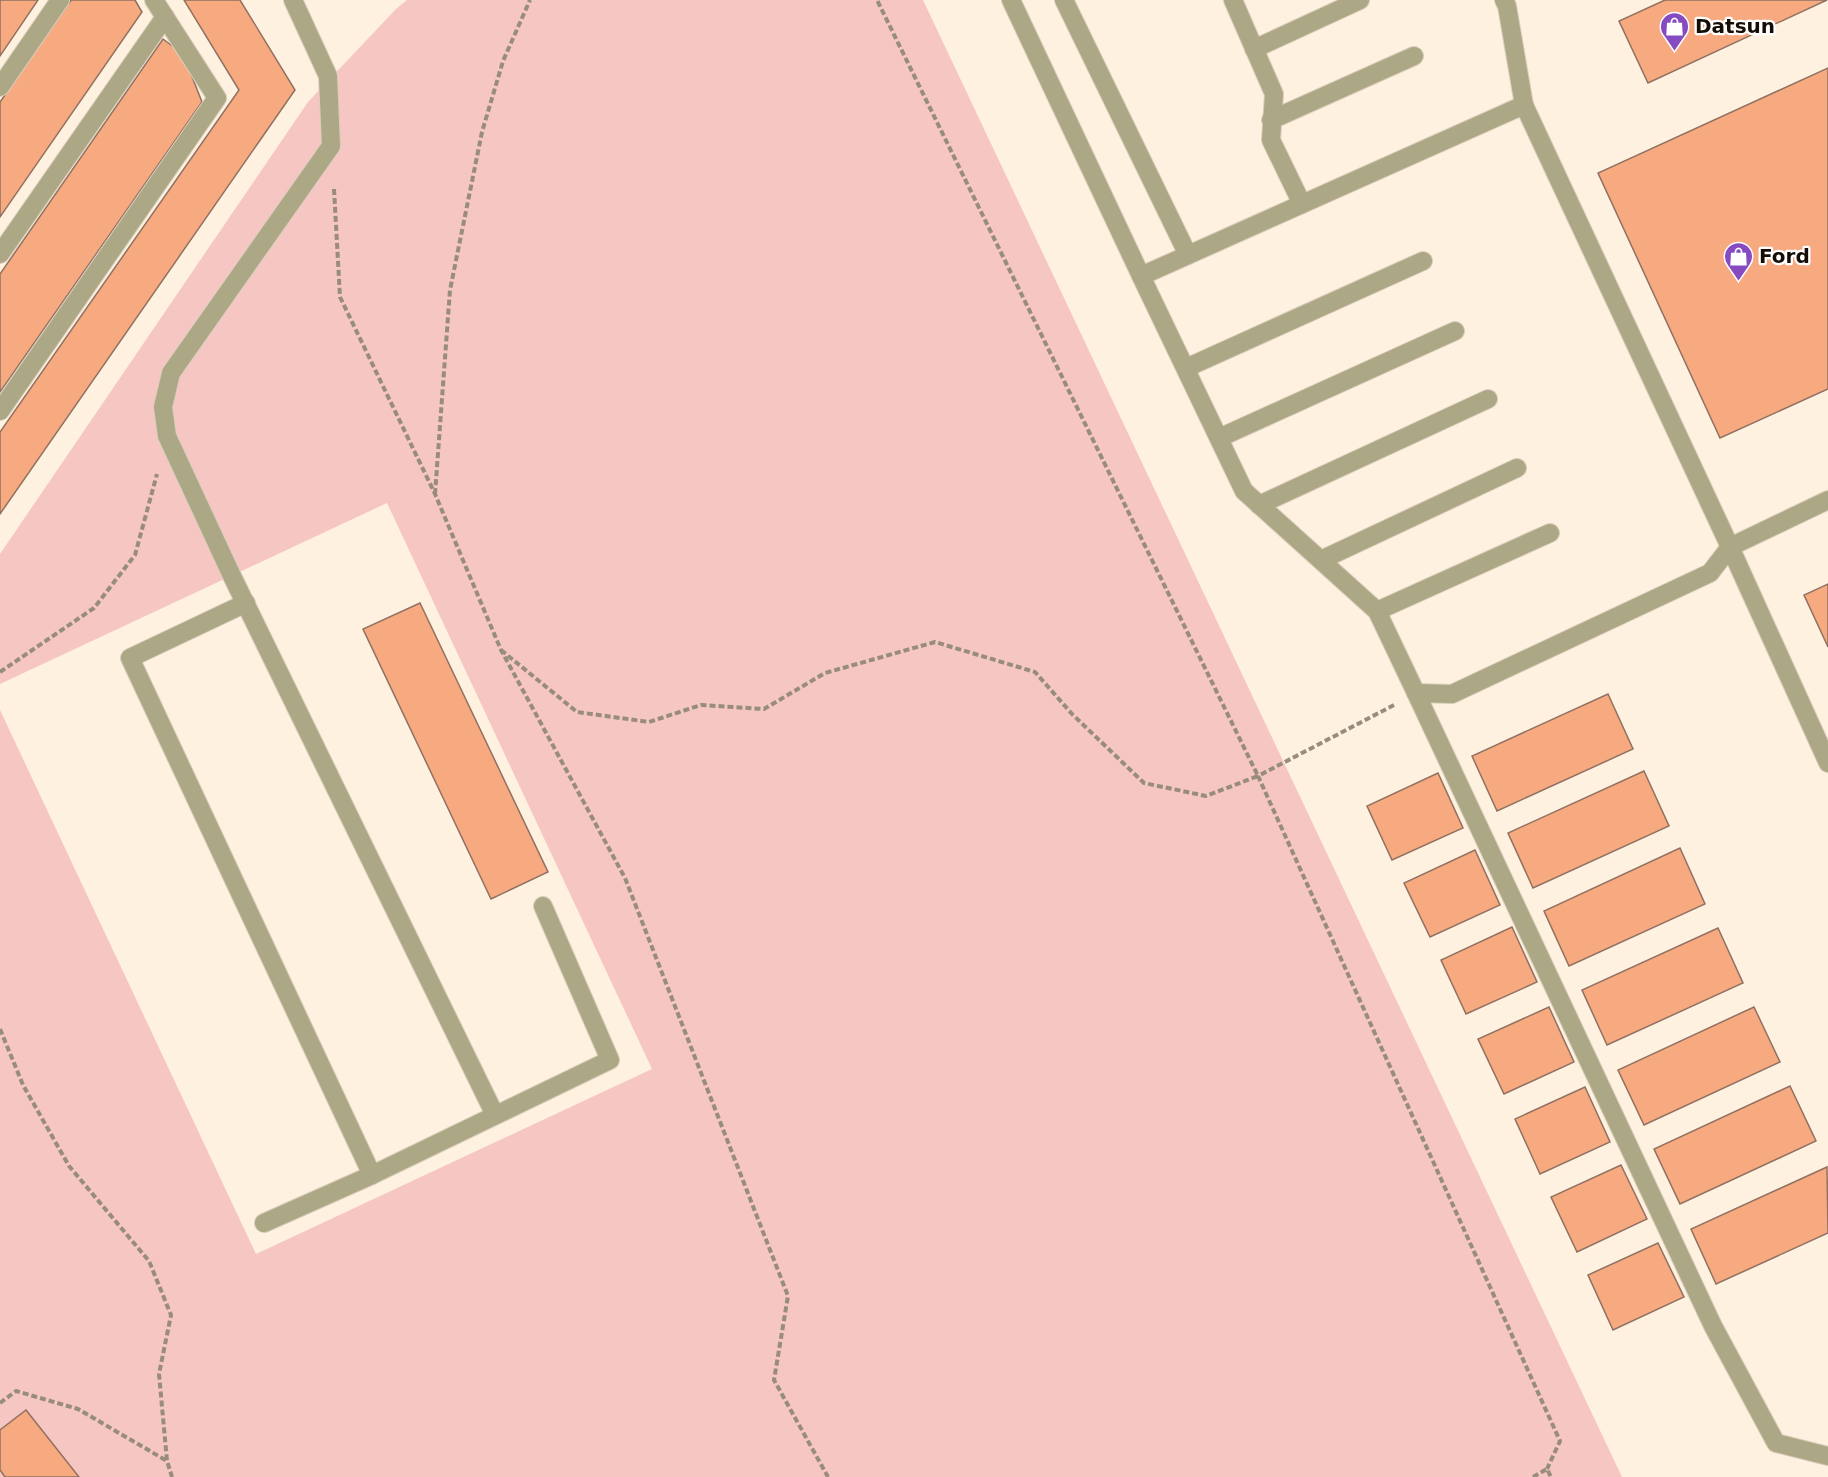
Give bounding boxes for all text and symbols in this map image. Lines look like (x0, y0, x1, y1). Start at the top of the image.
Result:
shop icon: Datsun (1658, 10, 1690, 52)
place label: Datsun (1695, 14, 1775, 38)
shop icon: Ford (1722, 240, 1754, 282)
place label: Ford (1759, 244, 1810, 268)

